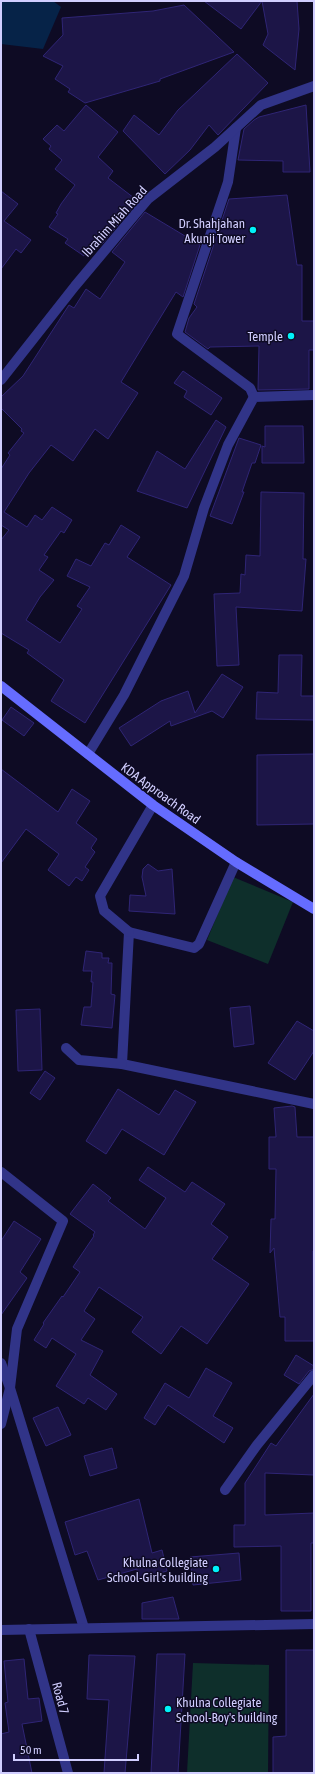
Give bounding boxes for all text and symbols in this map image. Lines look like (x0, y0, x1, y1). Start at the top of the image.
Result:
street label: Ibrahim Miah Road (79, 183, 150, 260)
place label: Dr. Shahjahan Akunji Tower (179, 216, 245, 246)
marker: Dr. Shahjahan Akunji Tower (248, 225, 258, 235)
place label: Temple (247, 329, 283, 344)
marker: Temple (286, 331, 296, 341)
street label: KDA Approach Road (118, 760, 203, 827)
place label: Khulna Collegiate School-Girl's building (107, 1555, 208, 1585)
marker: Khulna Collegiate School-Girl's building (211, 1564, 221, 1574)
street label: Road 7 (49, 1680, 72, 1716)
place label: Khulna Collegiate School-Boy's building (176, 1695, 278, 1725)
marker: Khulna Collegiate School-Boy's building (163, 1704, 173, 1714)
scale bar (14, 1736, 138, 1762)
text: 50 m (20, 1743, 42, 1757)

